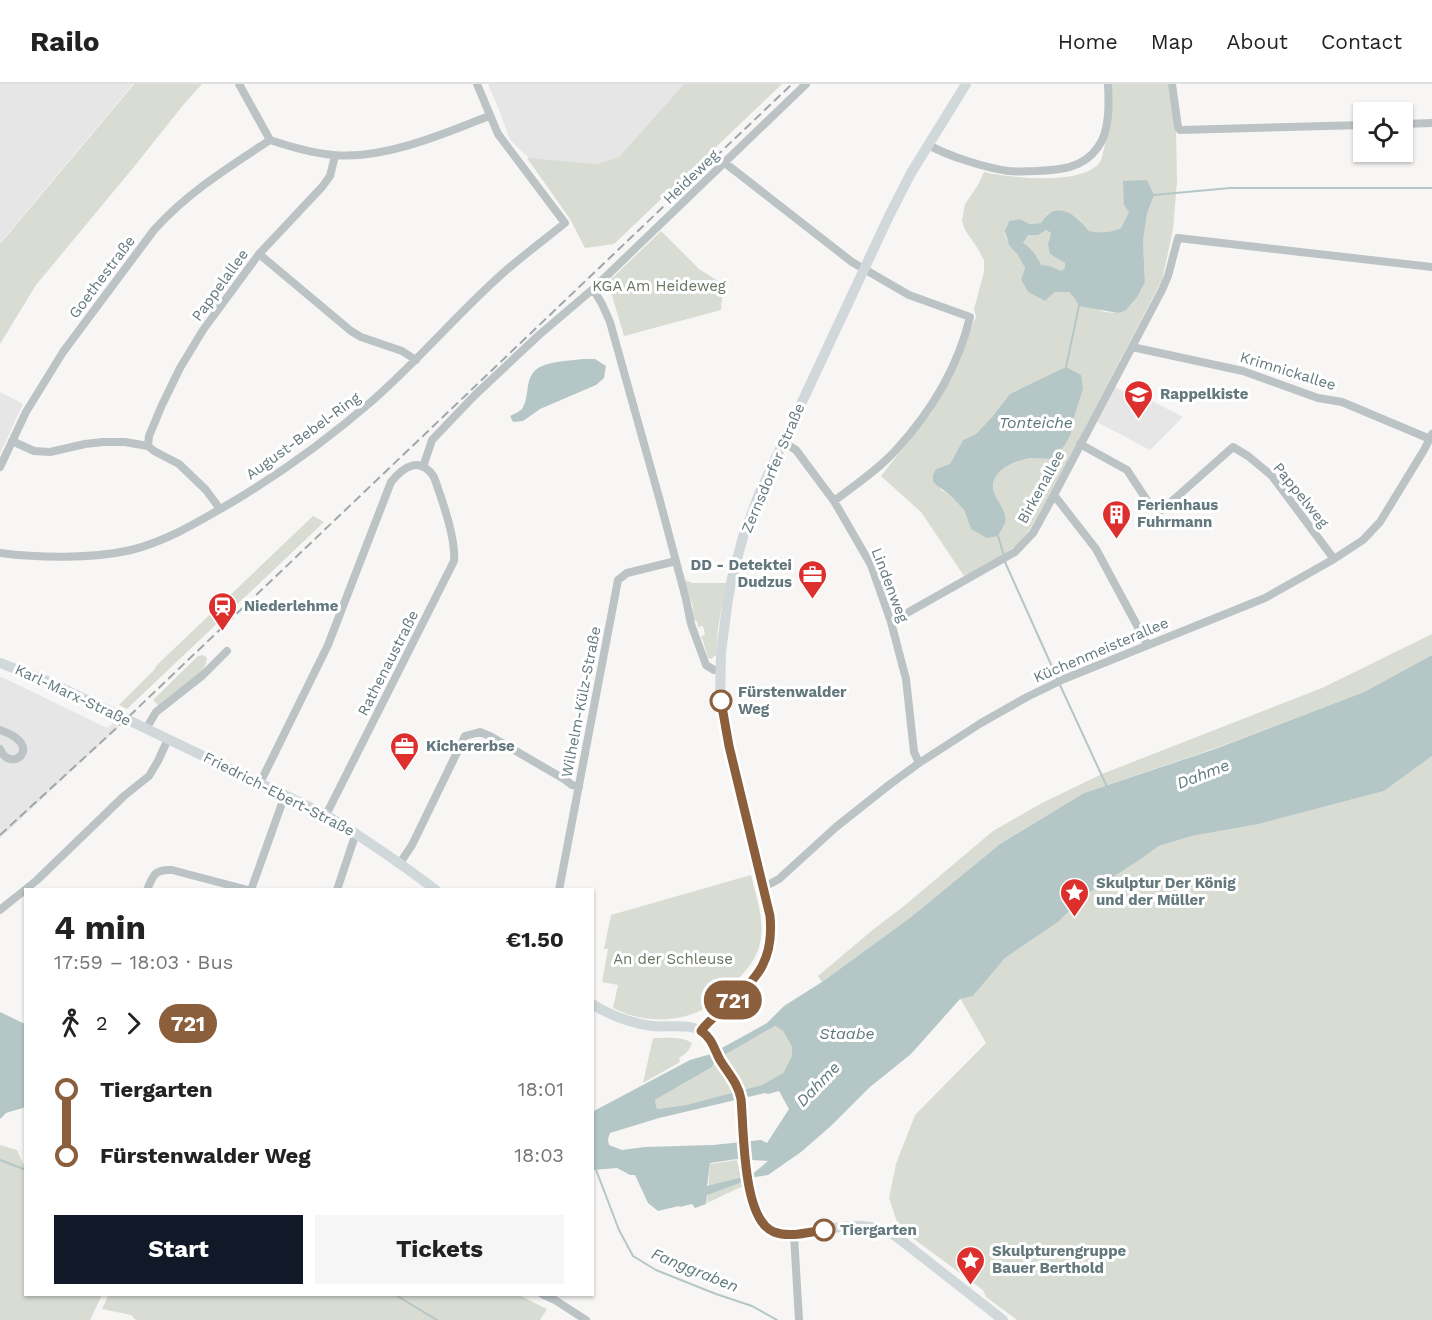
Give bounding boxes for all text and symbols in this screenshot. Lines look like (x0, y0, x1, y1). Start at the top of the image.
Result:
text: Railo (30, 25, 100, 58)
text: Home (1058, 29, 1118, 54)
text: Map (1151, 29, 1194, 54)
text: About (1227, 29, 1288, 54)
text: Contact (1321, 29, 1402, 54)
map controls (1353, 102, 1413, 162)
button: locate (1353, 102, 1413, 162)
street label: Heideweg (659, 146, 723, 208)
street label: Goethestraße (65, 232, 139, 322)
street label: Pappelallee (188, 245, 252, 325)
park label: KGA Am Heideweg (592, 277, 726, 295)
street label: Krimnickallee (1238, 348, 1338, 394)
school or university icon: Rappelkiste (1123, 378, 1155, 420)
place label: Rappelkiste (1160, 385, 1249, 403)
street label: August-Bebel-Ring (242, 388, 364, 484)
street label: Zernsdorfer Straße (738, 400, 808, 536)
water label: Tonteiche (999, 413, 1073, 432)
street label: Birkenallee (1013, 447, 1069, 527)
street label: Pappelweg (1269, 459, 1333, 531)
place label: Ferienhaus Fuhrmann (1137, 496, 1218, 531)
building icon: Ferienhaus Fuhrmann (1100, 498, 1132, 540)
street label: Lindenweg (868, 545, 912, 625)
place label: DD - Detektei Dudzus (690, 556, 792, 591)
office icon: DD - Detektei Dudzus (797, 558, 829, 600)
station icon: Niederlehme (207, 590, 239, 632)
place label: Niederlehme (244, 597, 339, 615)
street label: Rathenaustraße (354, 607, 422, 719)
street label: Küchenmeisterallee (1031, 613, 1171, 687)
street label: Wilhelm-Külz-Straße (558, 625, 604, 779)
street label: Karl-Marx-Straße (12, 660, 134, 730)
place label: Fürstenwalder Weg (738, 683, 847, 718)
marker: Fürstenwalder Weg (710, 690, 732, 712)
office icon: Kichererbse (389, 730, 421, 772)
place label: Kichererbse (426, 737, 515, 755)
street label: Friedrich-Ebert-Straße (200, 748, 358, 840)
water label: Dahme (1174, 755, 1232, 793)
place label: Skulptur Der König und der Müller (1096, 874, 1236, 909)
place icon: Skulptur Der König und der Müller (1059, 876, 1091, 918)
text: 4 min (54, 908, 146, 947)
text: €1.50 (506, 927, 564, 952)
text: 17:59 – 18:03 · Bus (54, 950, 233, 974)
park label: An der Schleuse (613, 950, 733, 968)
line badge: 721 (698, 980, 768, 1020)
text: 721 (716, 988, 750, 1013)
icon: walk (54, 1007, 87, 1040)
icon: forward (117, 1007, 150, 1040)
text: 2 (96, 1011, 108, 1035)
text: 721 (171, 1011, 205, 1036)
water label: Staabe (819, 1024, 875, 1043)
water label: Dahme (792, 1058, 844, 1110)
text: Tiergarten (100, 1077, 213, 1102)
text: 18:01 (518, 1077, 564, 1101)
text: Fürstenwalder Weg (100, 1143, 311, 1168)
text: 18:03 (514, 1143, 564, 1167)
button: Start (54, 1215, 303, 1284)
button: Tickets (315, 1215, 564, 1284)
marker: Tiergarten (813, 1219, 835, 1241)
place label: Tiergarten (840, 1221, 917, 1239)
place label: Skulpturengruppe Bauer Berthold (992, 1242, 1127, 1277)
water label: Fanggraben (649, 1244, 741, 1296)
place icon: Skulpturengruppe Bauer Berthold (955, 1244, 987, 1286)

